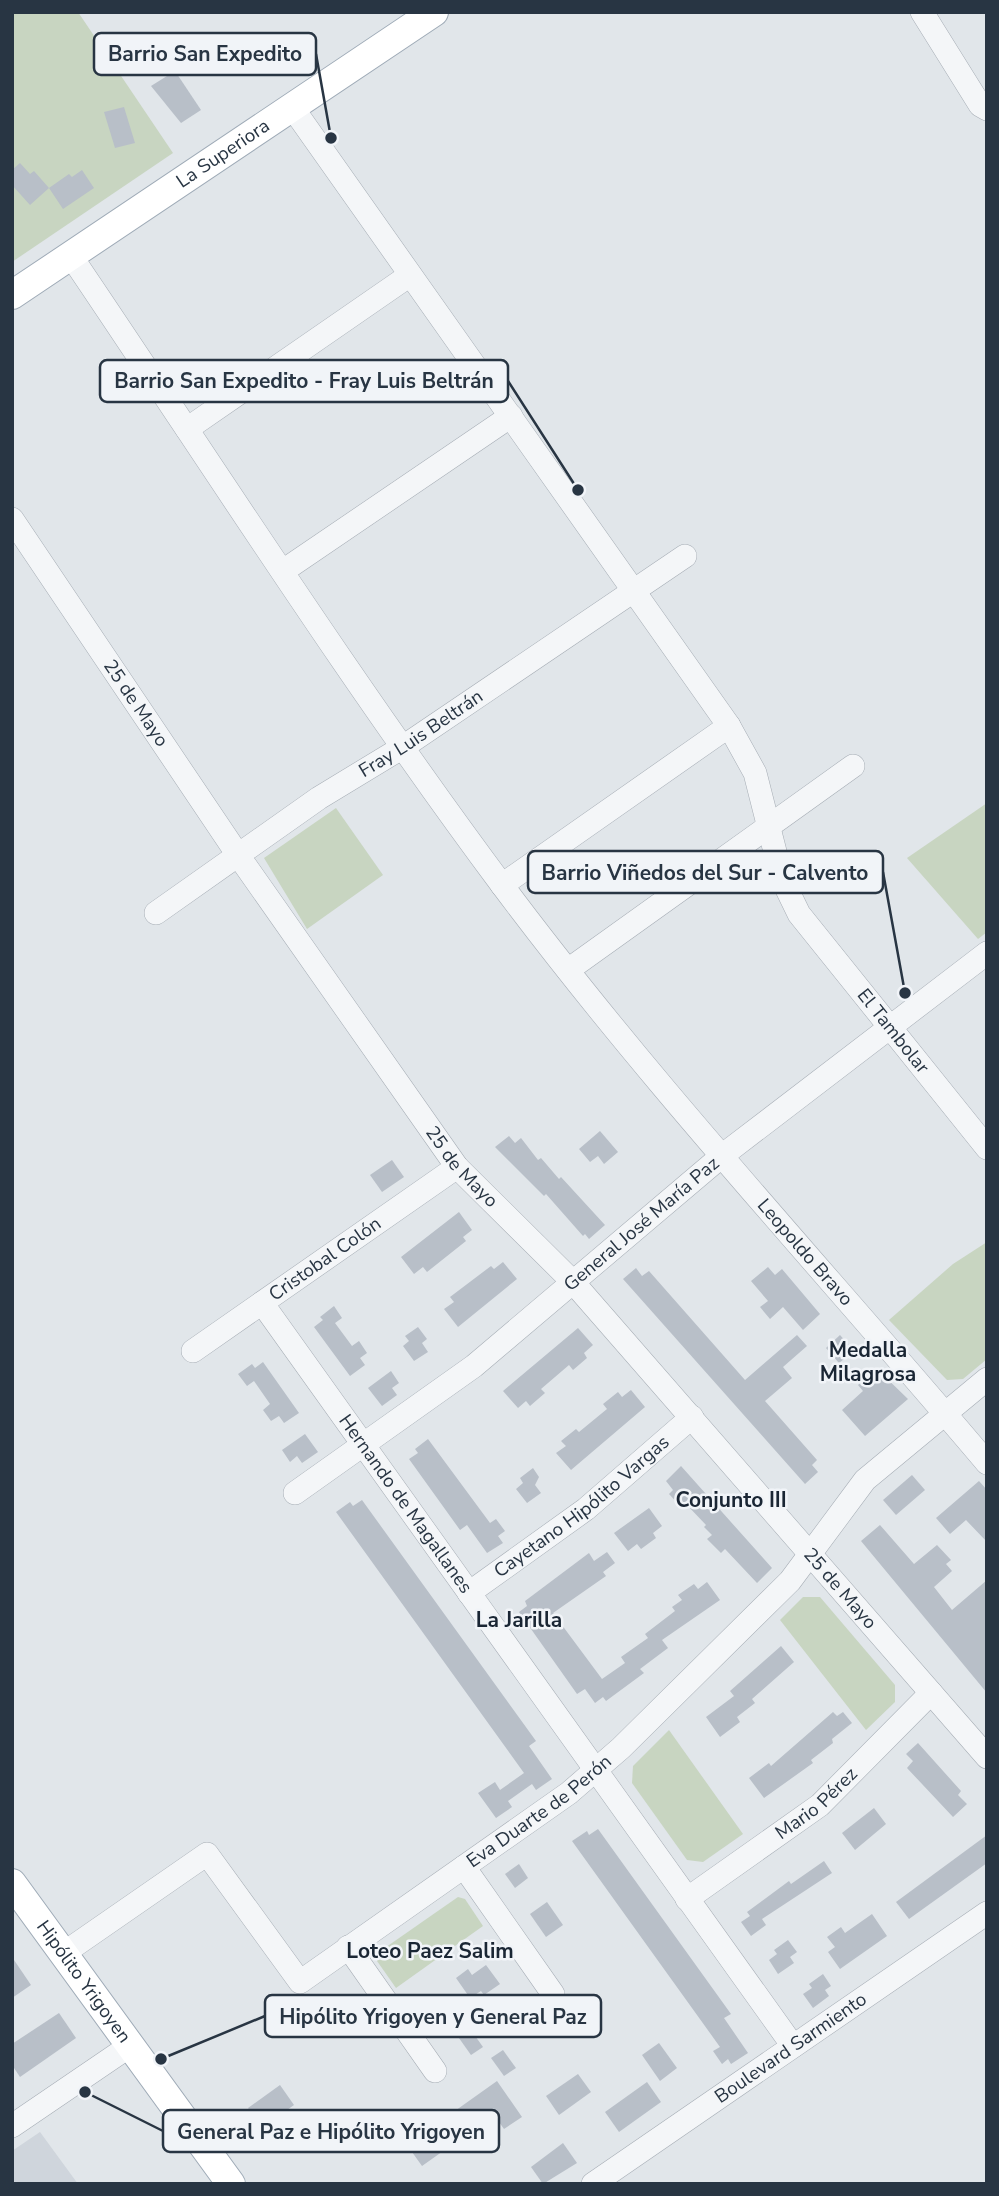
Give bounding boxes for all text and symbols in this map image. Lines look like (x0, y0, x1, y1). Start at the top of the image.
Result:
callout: Barrio San Expedito (94, 33, 316, 75)
text: Barrio San Expedito (108, 40, 302, 68)
street label: La Superiora (171, 113, 275, 194)
callout: Barrio San Expedito - Fray Luis Beltrán (100, 360, 508, 402)
text: Barrio San Expedito - Fray Luis Beltrán (114, 367, 494, 395)
street label: 25 de Mayo (97, 654, 175, 752)
street label: Fray Luis Beltrán (354, 684, 488, 784)
callout: Barrio Viñedos del Sur - Calvento (528, 851, 883, 893)
text: Barrio Viñedos del Sur - Calvento (542, 859, 868, 887)
street label: El Tambolar (851, 983, 935, 1079)
street label: 25 de Mayo (419, 1121, 504, 1214)
street label: General José María Paz (558, 1151, 725, 1297)
street label: Leopoldo Bravo (751, 1193, 859, 1312)
street label: Cristobal Colón (264, 1211, 386, 1307)
district label: Medalla Milagrosa (820, 1336, 916, 1388)
street label: Hernando de Magallanes (333, 1409, 479, 1599)
street label: Cayetano Hipólito Vargas (489, 1429, 675, 1584)
district label: Conjunto III (675, 1486, 787, 1514)
street label: 25 de Mayo (797, 1542, 883, 1635)
district label: La Jarilla (476, 1606, 562, 1634)
street label: Eva Duarte de Perón (461, 1749, 617, 1874)
street label: Mario Pérez (770, 1761, 863, 1846)
street label: Hipólito Yrigoyen (30, 1915, 137, 2048)
district label: Loteo Paez Salim (346, 1937, 514, 1965)
street label: Boulevard Sarmiento (710, 1986, 872, 2110)
callout: Hipólito Yrigoyen y General Paz (265, 1995, 601, 2037)
text: Hipólito Yrigoyen y General Paz (279, 2003, 587, 2031)
callout: General Paz e Hipólito Yrigoyen (163, 2110, 499, 2152)
text: General Paz e Hipólito Yrigoyen (177, 2118, 485, 2146)

